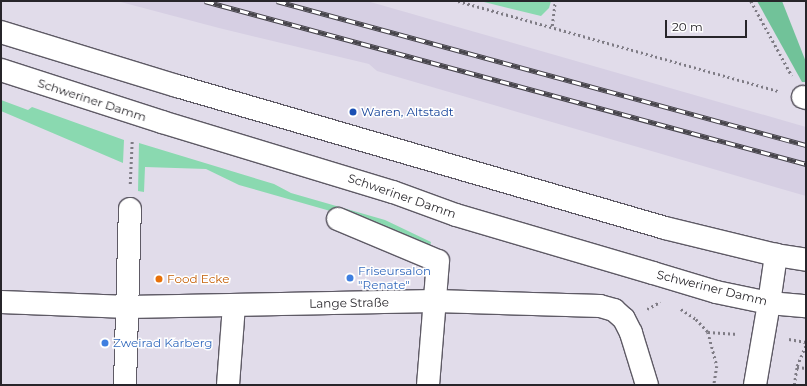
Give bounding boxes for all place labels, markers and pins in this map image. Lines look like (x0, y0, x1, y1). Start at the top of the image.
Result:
place label: Waren, Altstadt (361, 105, 454, 119)
marker: Waren, Altstadt (348, 107, 358, 117)
place label: Friseursalon "Renate" (358, 264, 431, 292)
place label: Food Ecke (167, 272, 229, 286)
marker: Friseursalon "Renate" (345, 273, 355, 283)
marker: Food Ecke (154, 274, 164, 284)
place label: Zweirad Karberg (113, 336, 213, 350)
marker: Zweirad Karberg (100, 338, 110, 348)

